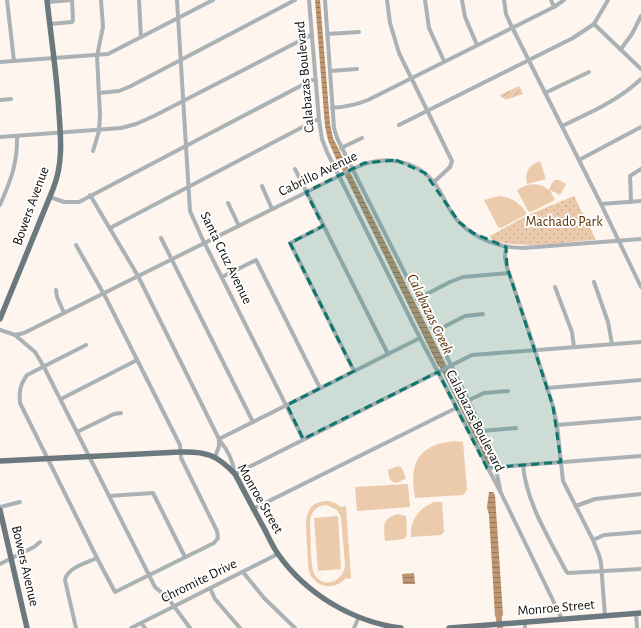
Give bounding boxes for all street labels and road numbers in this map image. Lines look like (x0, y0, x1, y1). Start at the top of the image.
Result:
street label: Calabazas Boulevard (293, 21, 317, 133)
street label: Cabrillo Avenue (276, 149, 360, 199)
street label: Bowers Avenue (10, 165, 52, 247)
street label: Santa Cruz Avenue (198, 210, 254, 306)
street label: Calabazas Boulevard (443, 368, 507, 474)
street label: Monroe Street (235, 462, 286, 537)
street label: Bowers Avenue (9, 524, 41, 608)
street label: Chromite Drive (159, 557, 239, 605)
street label: Monroe Street (517, 598, 596, 618)

